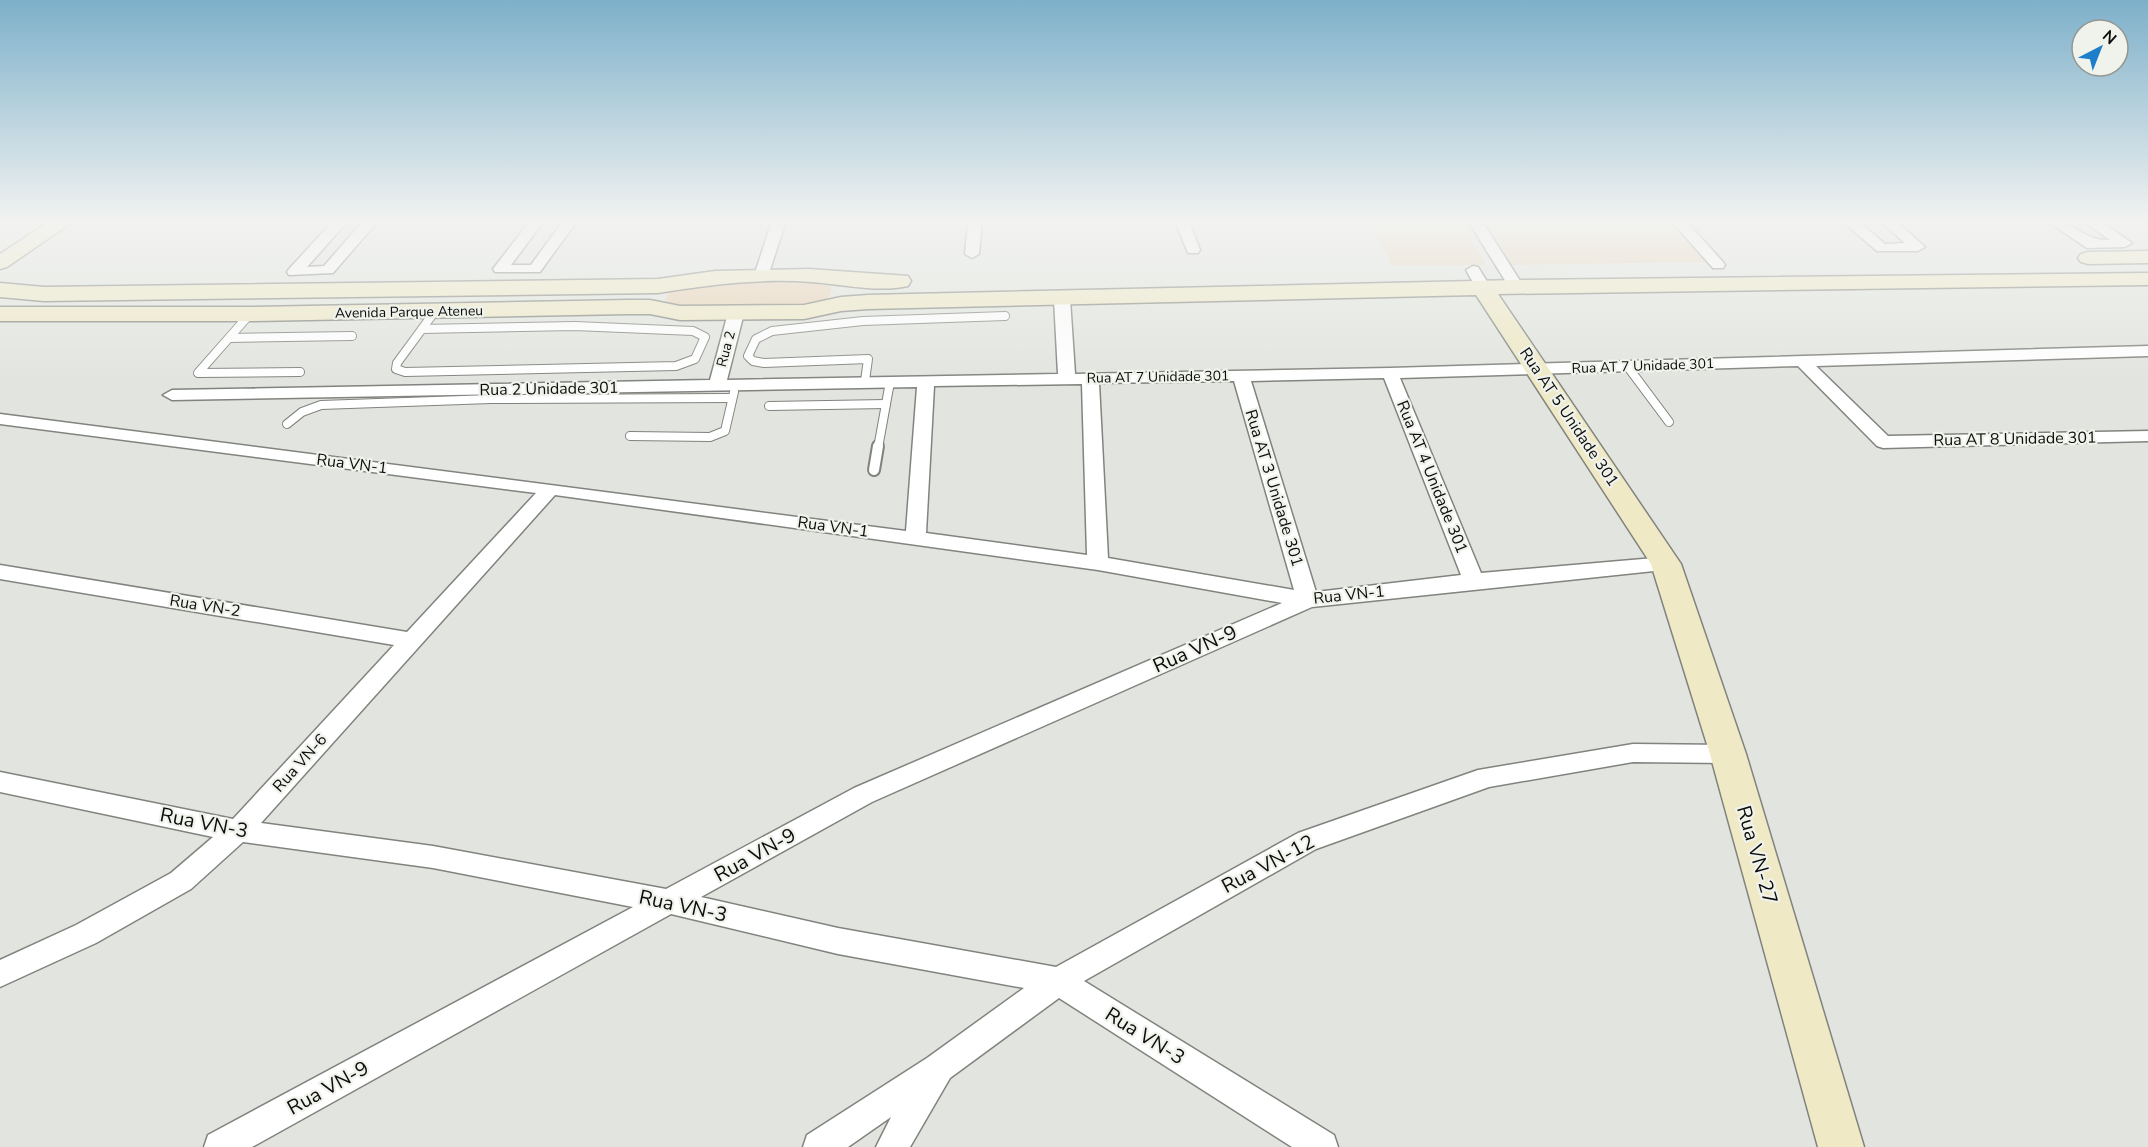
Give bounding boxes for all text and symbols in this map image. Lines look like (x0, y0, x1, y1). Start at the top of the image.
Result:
north arrow (2070, 18, 2130, 78)
text: N (2098, 25, 2121, 50)
street label: Avenida Parque Ateneu (335, 301, 483, 323)
street label: Rua 2 (712, 329, 740, 369)
street label: Rua AT 5 Unidade 301 (1514, 343, 1624, 491)
street label: Rua AT 7 Unidade 301 (1571, 354, 1715, 378)
street label: Rua AT 7 Unidade 301 (1086, 366, 1230, 388)
street label: Rua 2 Unidade 301 (479, 377, 619, 401)
street label: Rua AT 4 Unidade 301 (1391, 397, 1473, 557)
street label: Rua AT 3 Unidade 301 (1240, 407, 1308, 569)
street label: Rua AT 8 Unidade 301 (1933, 427, 2097, 451)
street label: Rua VN-1 (315, 449, 389, 479)
street label: Rua VN-1 (796, 511, 870, 543)
street label: Rua VN-1 (1312, 580, 1386, 610)
street label: Rua VN-2 (168, 590, 242, 622)
street label: Rua VN-9 (1149, 618, 1241, 680)
street label: Rua VN-6 (268, 729, 332, 797)
street label: Rua VN-3 (158, 801, 250, 845)
street label: Rua VN-27 (1730, 803, 1784, 907)
street label: Rua VN-9 (709, 822, 801, 888)
street label: Rua VN-12 (1217, 828, 1319, 900)
street label: Rua VN-3 (636, 884, 730, 928)
street label: Rua VN-3 (1100, 1001, 1190, 1071)
street label: Rua VN-9 (282, 1055, 374, 1121)

